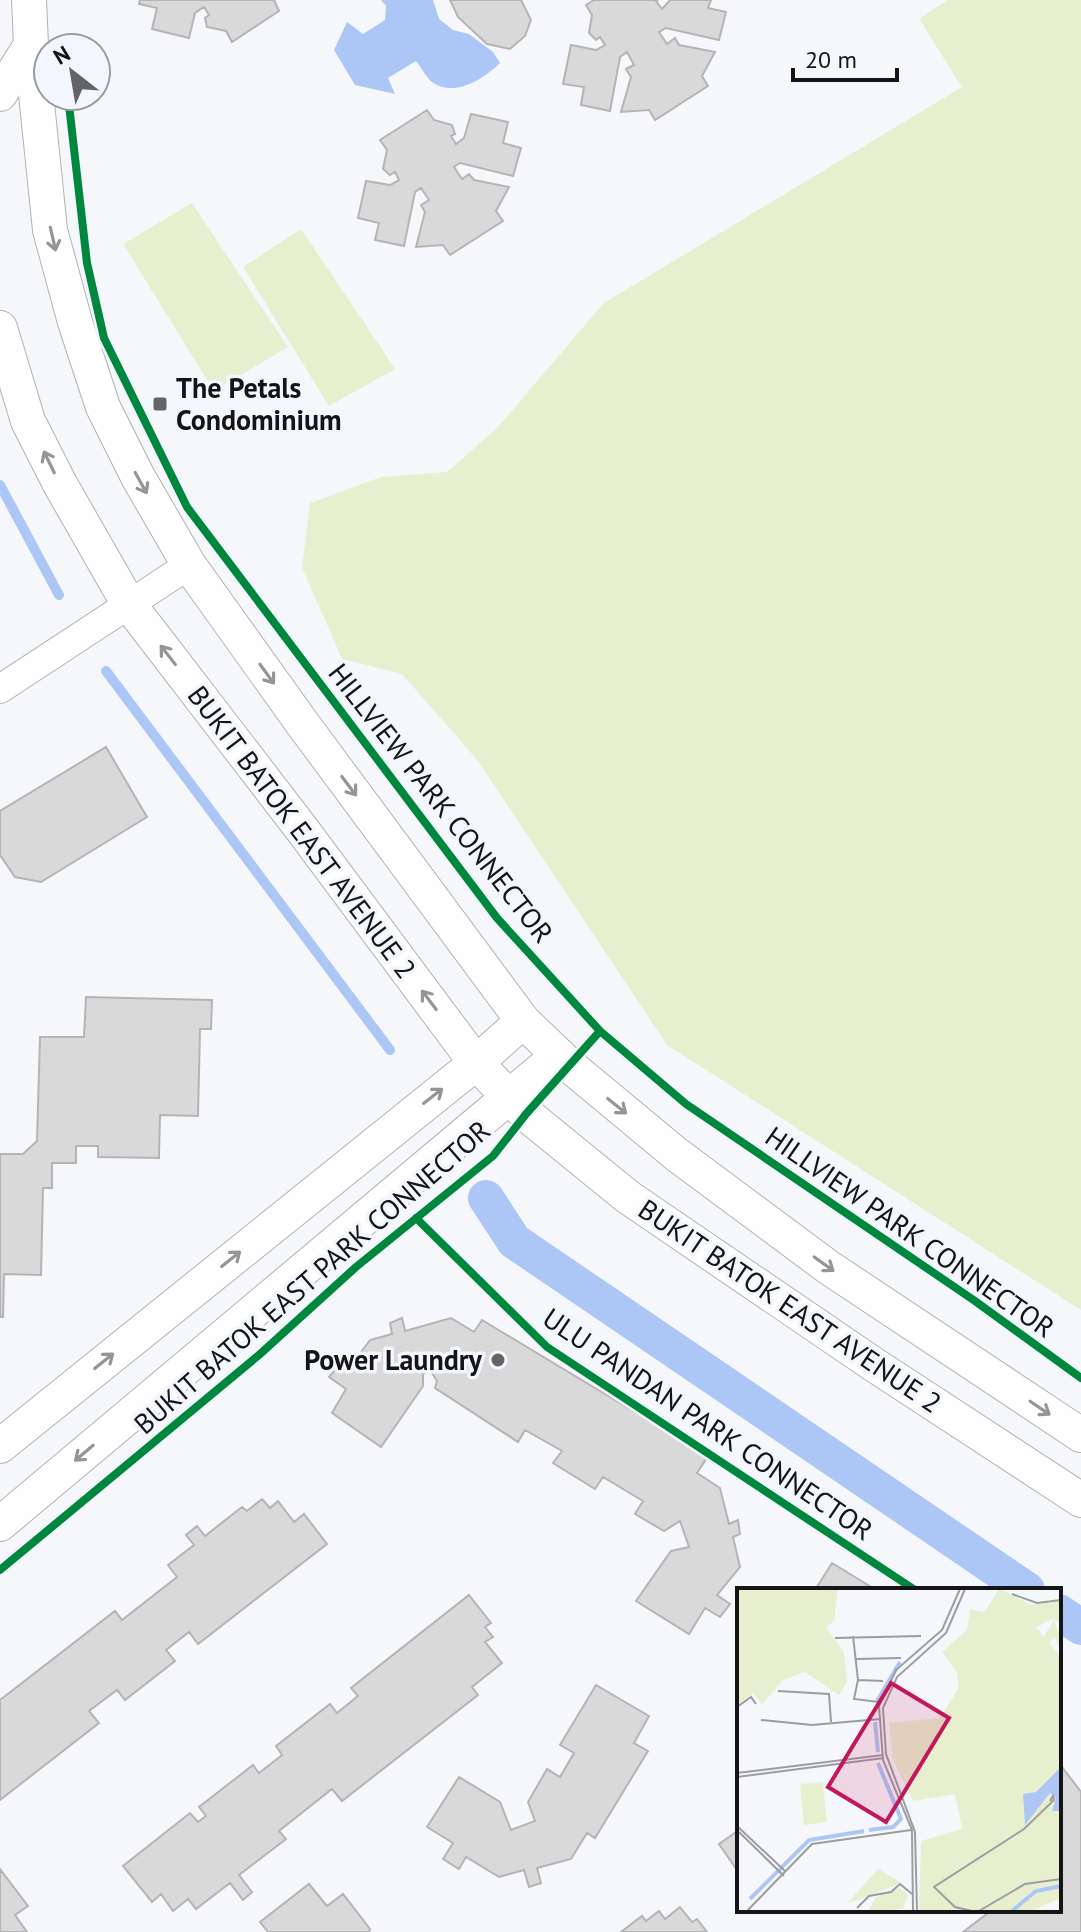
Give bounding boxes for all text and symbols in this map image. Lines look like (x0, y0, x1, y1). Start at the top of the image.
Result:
north arrow (32, 32, 112, 112)
scale bar (793, 32, 897, 82)
text: N (48, 39, 75, 71)
text: 20 m (805, 44, 857, 75)
one-way arrow (46, 226, 61, 252)
place label: The Petals Condominium (176, 369, 342, 438)
marker: The Petals Condominium (151, 395, 169, 413)
one-way arrow (41, 450, 56, 474)
one-way arrow (134, 470, 150, 494)
one-way arrow (160, 645, 177, 666)
street label: HILLVIEW PARK CONNECTOR (321, 655, 562, 950)
one-way arrow (258, 663, 275, 685)
street label: BUKIT BATOK EAST AVENUE 2 (180, 678, 425, 986)
one-way arrow (340, 774, 357, 796)
one-way arrow (421, 990, 438, 1011)
one-way arrow (422, 1087, 443, 1105)
one-way arrow (606, 1097, 627, 1115)
street label: BUKIT BATOK EAST PARK CONNECTOR (126, 1112, 498, 1442)
street label: HILLVIEW PARK CONNECTOR (758, 1117, 1062, 1346)
street label: BUKIT BATOK EAST AVENUE 2 (632, 1190, 949, 1421)
one-way arrow (220, 1250, 240, 1268)
one-way arrow (812, 1256, 834, 1272)
street label: ULU PANDAN PARK CONNECTOR (536, 1299, 881, 1548)
place label: Power Laundry (304, 1341, 483, 1378)
marker: Power Laundry (489, 1351, 507, 1369)
one-way arrow (93, 1353, 114, 1370)
one-way arrow (1028, 1401, 1051, 1417)
one-way arrow (75, 1444, 95, 1462)
inset map (737, 1588, 1061, 1912)

